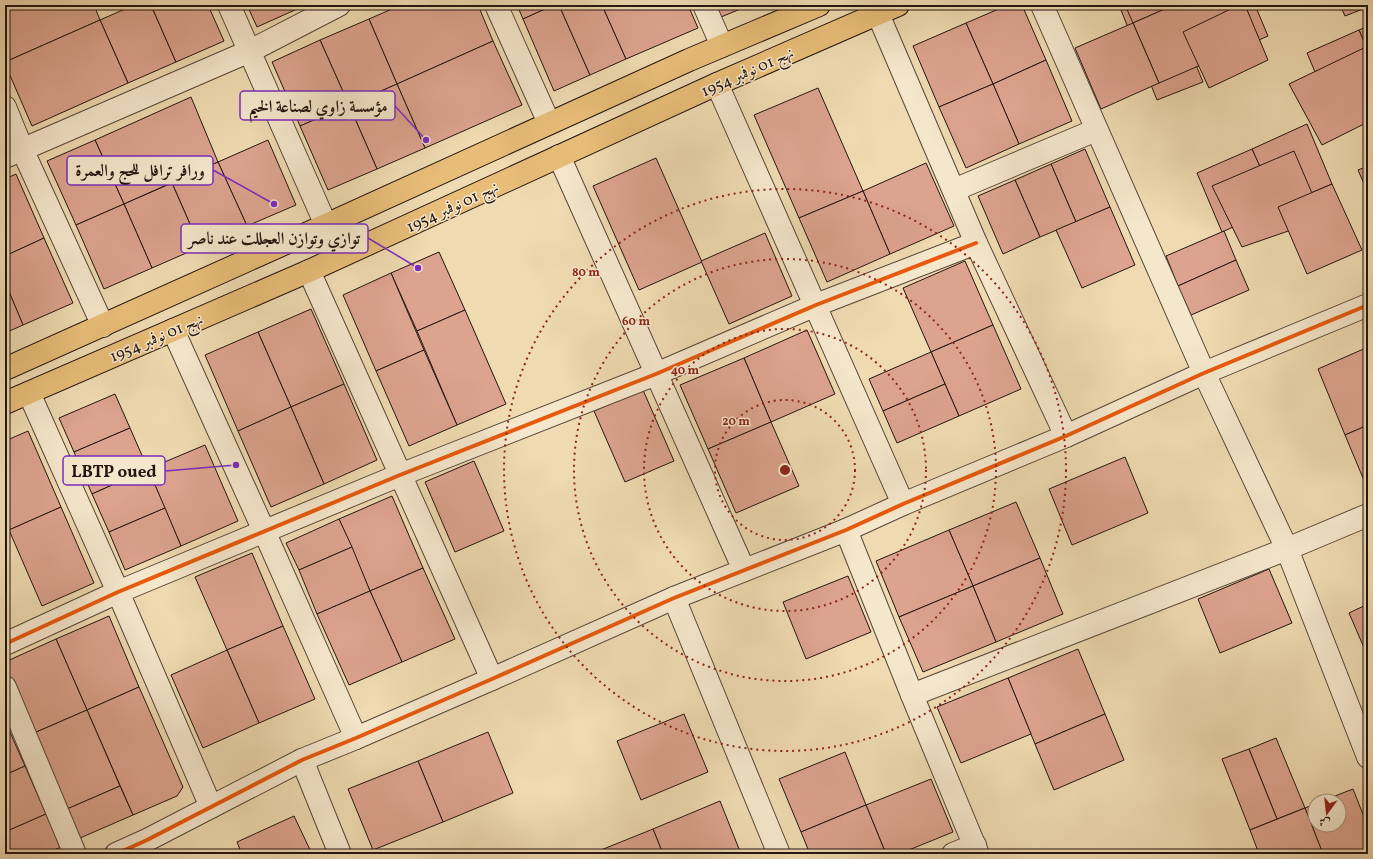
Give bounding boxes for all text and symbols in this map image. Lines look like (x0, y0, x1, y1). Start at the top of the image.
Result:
street label: نهج 01 نوفمبر 1954 (698, 43, 798, 105)
callout: مؤسسة زاوي لصناعة الخيم (240, 91, 395, 120)
text: مؤسسة زاوي لصناعة الخيم (249, 96, 388, 123)
callout: ورافر ترافل للحج والعمرة (67, 156, 213, 185)
text: ورافر ترافل للحج والعمرة (75, 160, 205, 186)
street label: نهج 01 نوفمبر 1954 (403, 177, 503, 241)
callout: توازي وتوازن العجللت عند ناصر (181, 224, 368, 253)
text: توازي وتوازن العجللت عند ناصر (186, 228, 361, 252)
text: 80 m (572, 265, 600, 281)
street label: نهج 01 نوفمبر 1954 (107, 309, 208, 370)
text: 60 m (622, 314, 650, 330)
text: 40 m (671, 363, 700, 379)
text: 20 m (722, 414, 750, 430)
callout: LBTP oued (63, 456, 165, 485)
text: LBTP oued (71, 461, 157, 484)
centre of rings (778, 463, 792, 477)
north arrow (1307, 793, 1347, 833)
text: ش (1318, 813, 1332, 830)

